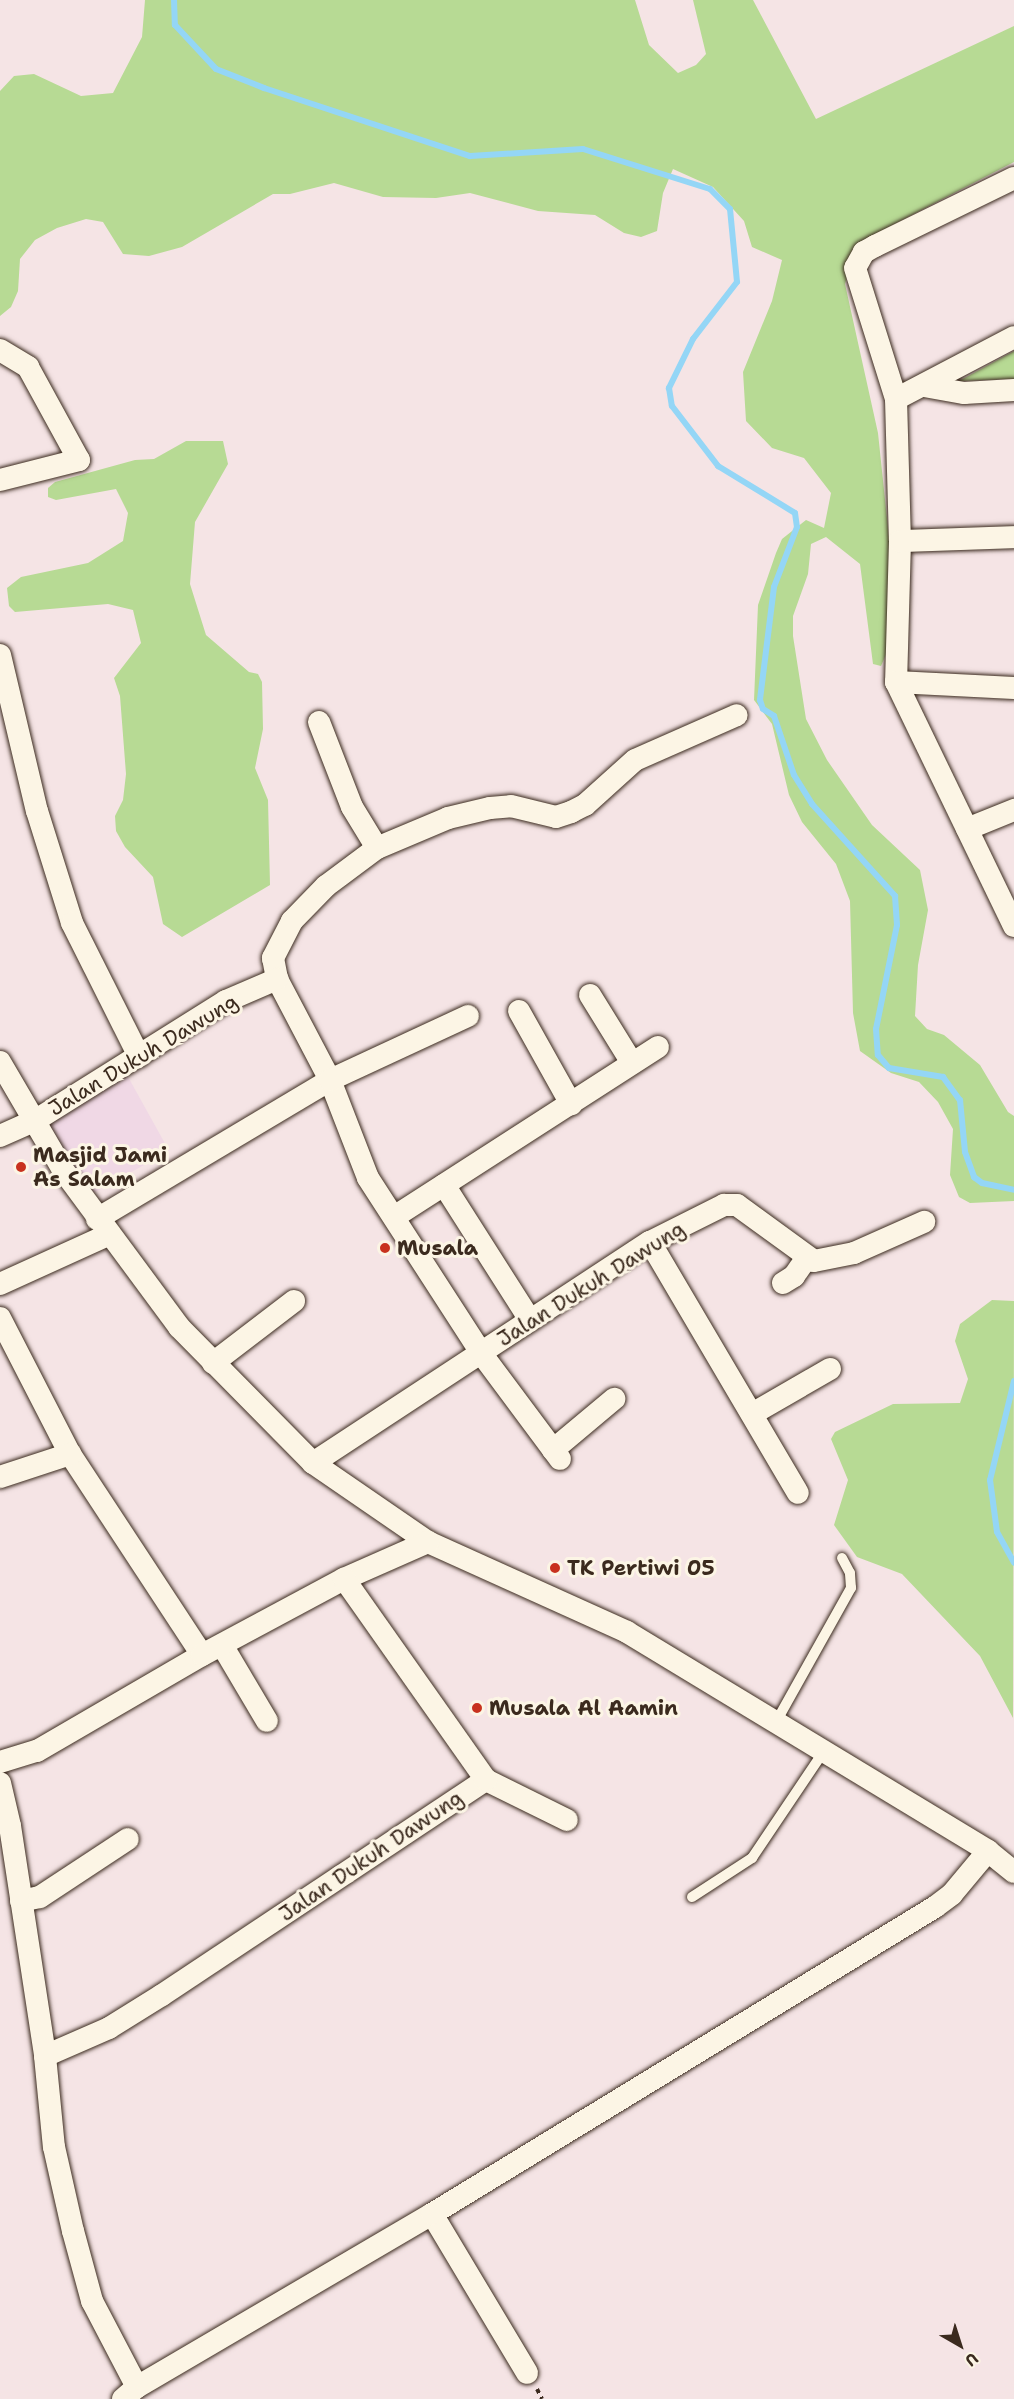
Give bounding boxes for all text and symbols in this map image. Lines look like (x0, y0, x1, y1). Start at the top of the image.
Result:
street label: Jalan Dukuh Dawung (44, 989, 242, 1121)
place label: Masjid Jami As Salam (33, 1142, 167, 1192)
marker: Masjid Jami As Salam (14, 1160, 28, 1174)
street label: Jalan Dukuh Dawung (493, 1216, 689, 1352)
place label: Musala (397, 1235, 478, 1261)
marker: Musala (378, 1241, 392, 1255)
place label: TK Pertiwi 05 (567, 1555, 715, 1581)
marker: TK Pertiwi 05 (548, 1561, 562, 1575)
place label: Musala Al Aamin (489, 1695, 678, 1721)
marker: Musala Al Aamin (470, 1701, 484, 1715)
street label: Jalan Dukuh Dawung (274, 1785, 468, 1927)
north arrow (930, 2315, 990, 2375)
text: U (961, 2348, 983, 2371)

